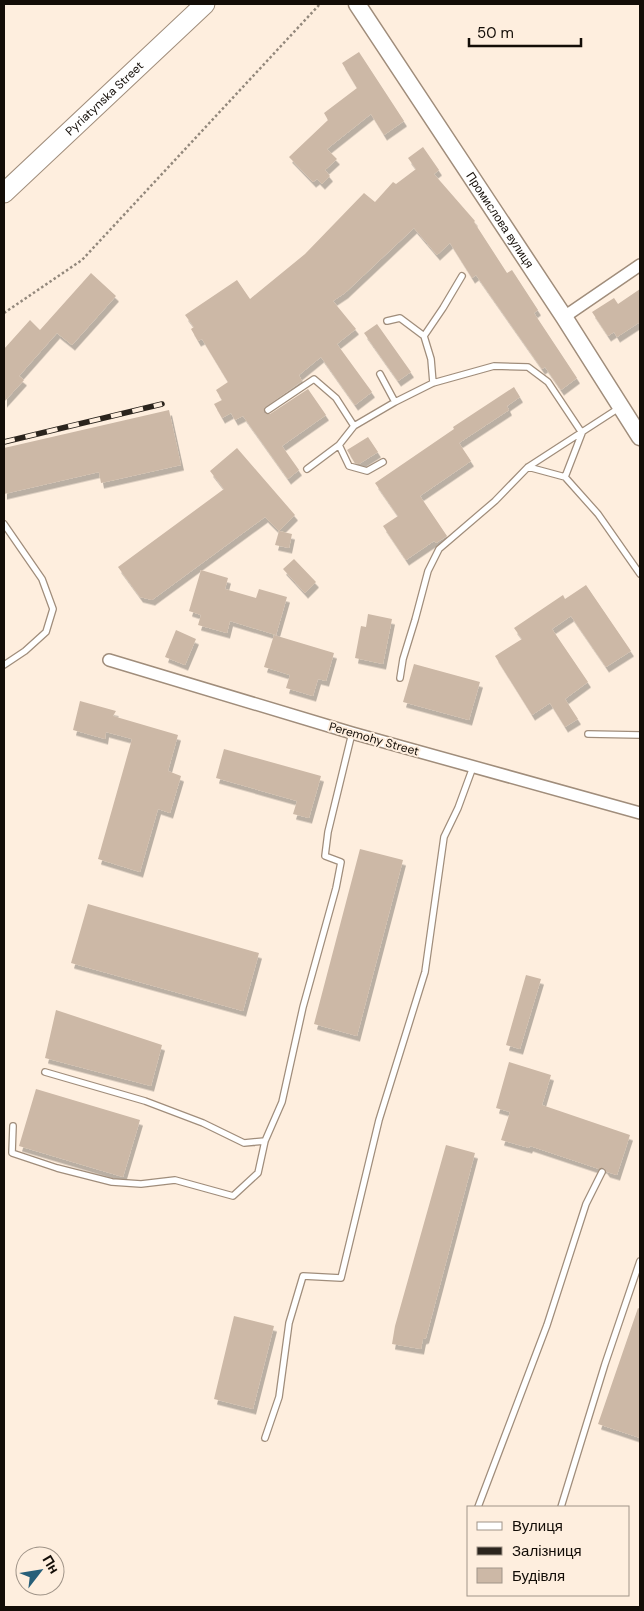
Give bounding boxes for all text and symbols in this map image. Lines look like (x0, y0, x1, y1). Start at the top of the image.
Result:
scale bar (469, 15, 582, 47)
text: 50 m (477, 23, 514, 43)
street label: Pyriatynska Street (62, 58, 147, 139)
street label: Промислова вулиця (462, 169, 537, 271)
street label: Peremohy Street (327, 719, 421, 760)
legend (467, 1506, 629, 1596)
text: Вулиця (512, 1516, 563, 1536)
text: Залізниця (512, 1541, 582, 1561)
north arrow (15, 1546, 65, 1596)
text: Пн (39, 1552, 64, 1577)
text: Будівля (512, 1566, 565, 1586)

